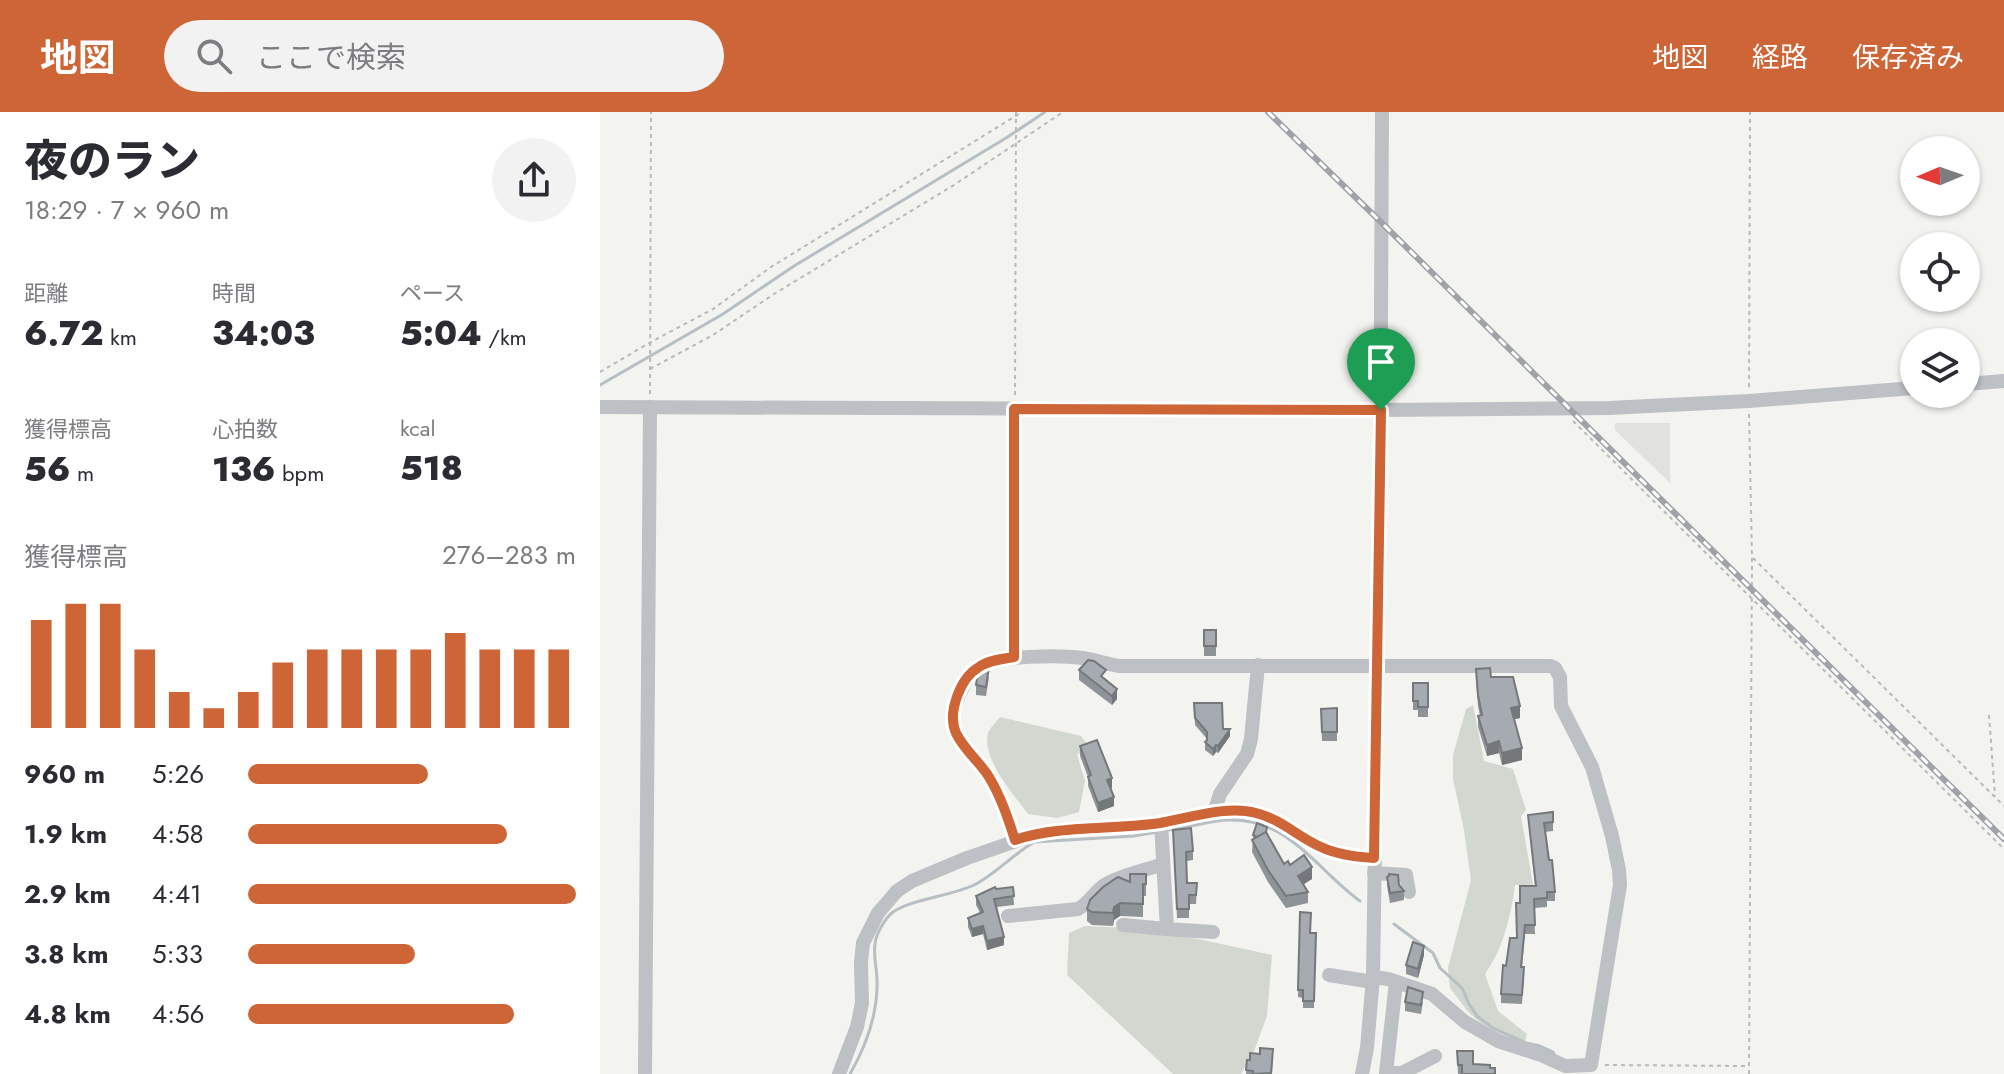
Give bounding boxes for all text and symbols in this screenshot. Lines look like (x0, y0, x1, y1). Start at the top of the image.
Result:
search box (164, 20, 724, 92)
text: 地図 (40, 30, 116, 85)
icon: search (192, 34, 236, 78)
text: ここで検索 (256, 36, 406, 79)
text: 地図 (1652, 37, 1708, 78)
text: 経路 (1752, 37, 1808, 78)
text: 保存済み (1852, 37, 1964, 78)
text: 夜のラン (24, 129, 200, 193)
north arrow (1900, 136, 1980, 216)
map controls (1900, 136, 1980, 408)
button: share (492, 138, 576, 222)
text: 18:29 · 7 × 960 m (24, 191, 229, 229)
button: locate (1900, 232, 1980, 312)
text: 距離 (24, 277, 68, 309)
text: 時間 (212, 277, 256, 309)
text: ペース (400, 277, 465, 309)
text: 6.72 (24, 309, 103, 358)
text: 34:03 (212, 309, 315, 358)
text: 5:04 (400, 309, 482, 358)
text: km (103, 321, 137, 353)
text: /km (482, 321, 527, 353)
pin (1347, 328, 1415, 410)
button: layers (1900, 328, 1980, 408)
icon: arrive (1359, 340, 1403, 384)
text: kcal (400, 412, 436, 444)
text: 獲得標高 (24, 413, 112, 445)
text: 心拍数 (212, 413, 278, 445)
text: 518 (400, 444, 463, 493)
text: 56 (24, 445, 70, 494)
text: 136 (212, 445, 275, 494)
text: m (70, 457, 94, 489)
text: bpm (275, 457, 324, 489)
text: 276–283 m (442, 536, 576, 574)
text: 獲得標高 (24, 538, 128, 576)
text: 960 m (24, 755, 105, 793)
text: 5:26 (152, 755, 204, 793)
text: 1.9 km (24, 815, 107, 853)
text: 4:58 (152, 815, 204, 853)
text: 2.9 km (24, 875, 111, 913)
text: 4:41 (152, 875, 202, 913)
text: 3.8 km (24, 935, 109, 973)
text: 5:33 (152, 935, 203, 973)
text: 4.8 km (24, 995, 111, 1033)
text: 4:56 (152, 995, 205, 1033)

